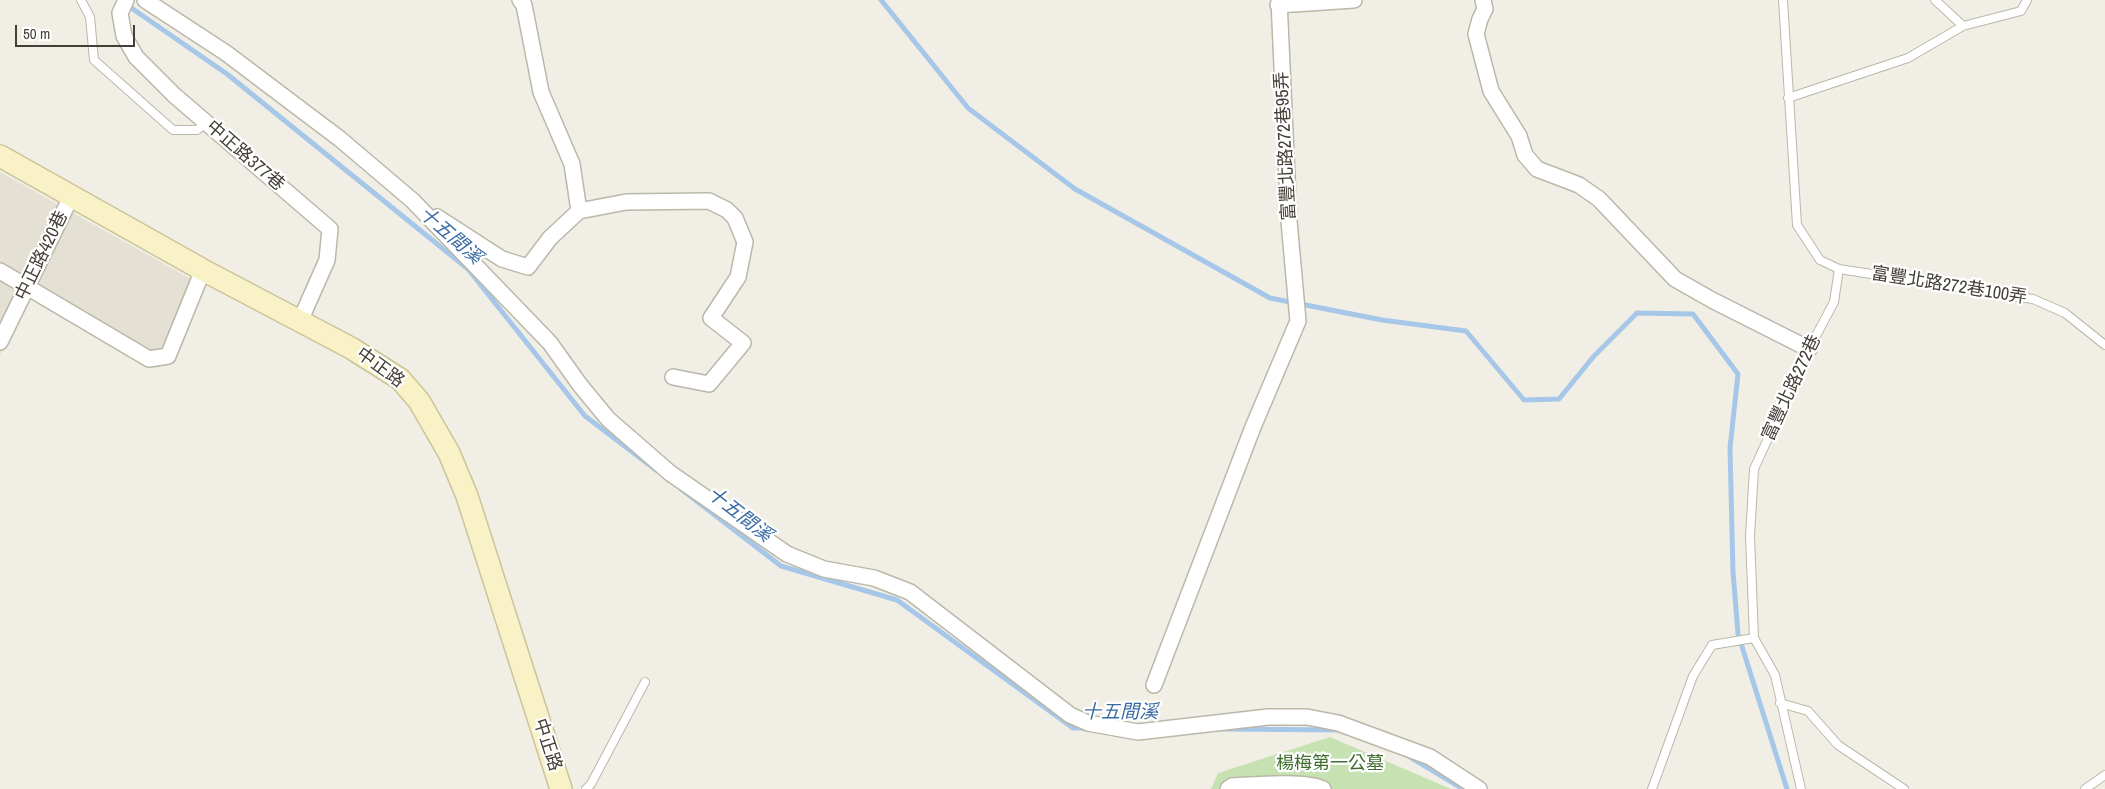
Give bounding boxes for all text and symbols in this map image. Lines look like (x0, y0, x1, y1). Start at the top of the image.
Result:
scale bar (18, 15, 138, 47)
text: 50 m (23, 23, 50, 44)
street label: 富豐北路272巷95弄 (1271, 71, 1301, 221)
street label: 中正路377巷 (201, 116, 289, 196)
water label: 十五間溪 (414, 202, 486, 270)
street label: 中正路420巷 (11, 208, 73, 304)
street label: 富豐北路272巷100弄 (1870, 263, 2028, 309)
street label: 富豐北路272巷 (1758, 331, 1826, 445)
street label: 中正路 (352, 343, 408, 393)
water label: 十五間溪 (702, 483, 776, 547)
water label: 十五間溪 (1082, 702, 1158, 724)
street label: 中正路 (528, 716, 566, 774)
park label: 楊梅第一公墓 (1276, 753, 1384, 775)

